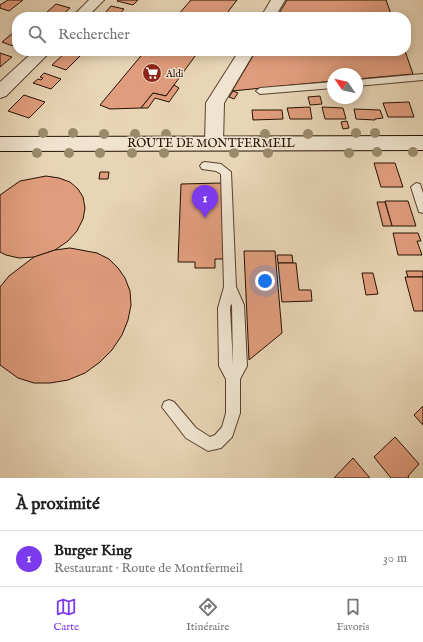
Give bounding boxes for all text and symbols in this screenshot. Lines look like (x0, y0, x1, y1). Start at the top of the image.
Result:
search box (12, 12, 411, 56)
icon: search (26, 23, 48, 45)
text: Rechercher (58, 25, 130, 44)
supermarket icon: Aldi (141, 62, 163, 84)
place label: Aldi (165, 68, 184, 81)
north arrow (327, 68, 363, 104)
street label: ROUTE DE MONTFERMEIL (127, 136, 295, 151)
pin: 1 (192, 185, 218, 218)
your location (255, 271, 275, 291)
text: À proximité (16, 494, 100, 515)
text: Burger King (54, 541, 132, 560)
text: 1 (27, 550, 31, 567)
text: 30 m (383, 550, 407, 567)
text: Restaurant · Route de Montfermeil (54, 560, 243, 577)
tab: Carte (54, 596, 79, 634)
tab: Itinéraire (186, 596, 229, 634)
tab: Favoris (336, 596, 369, 634)

